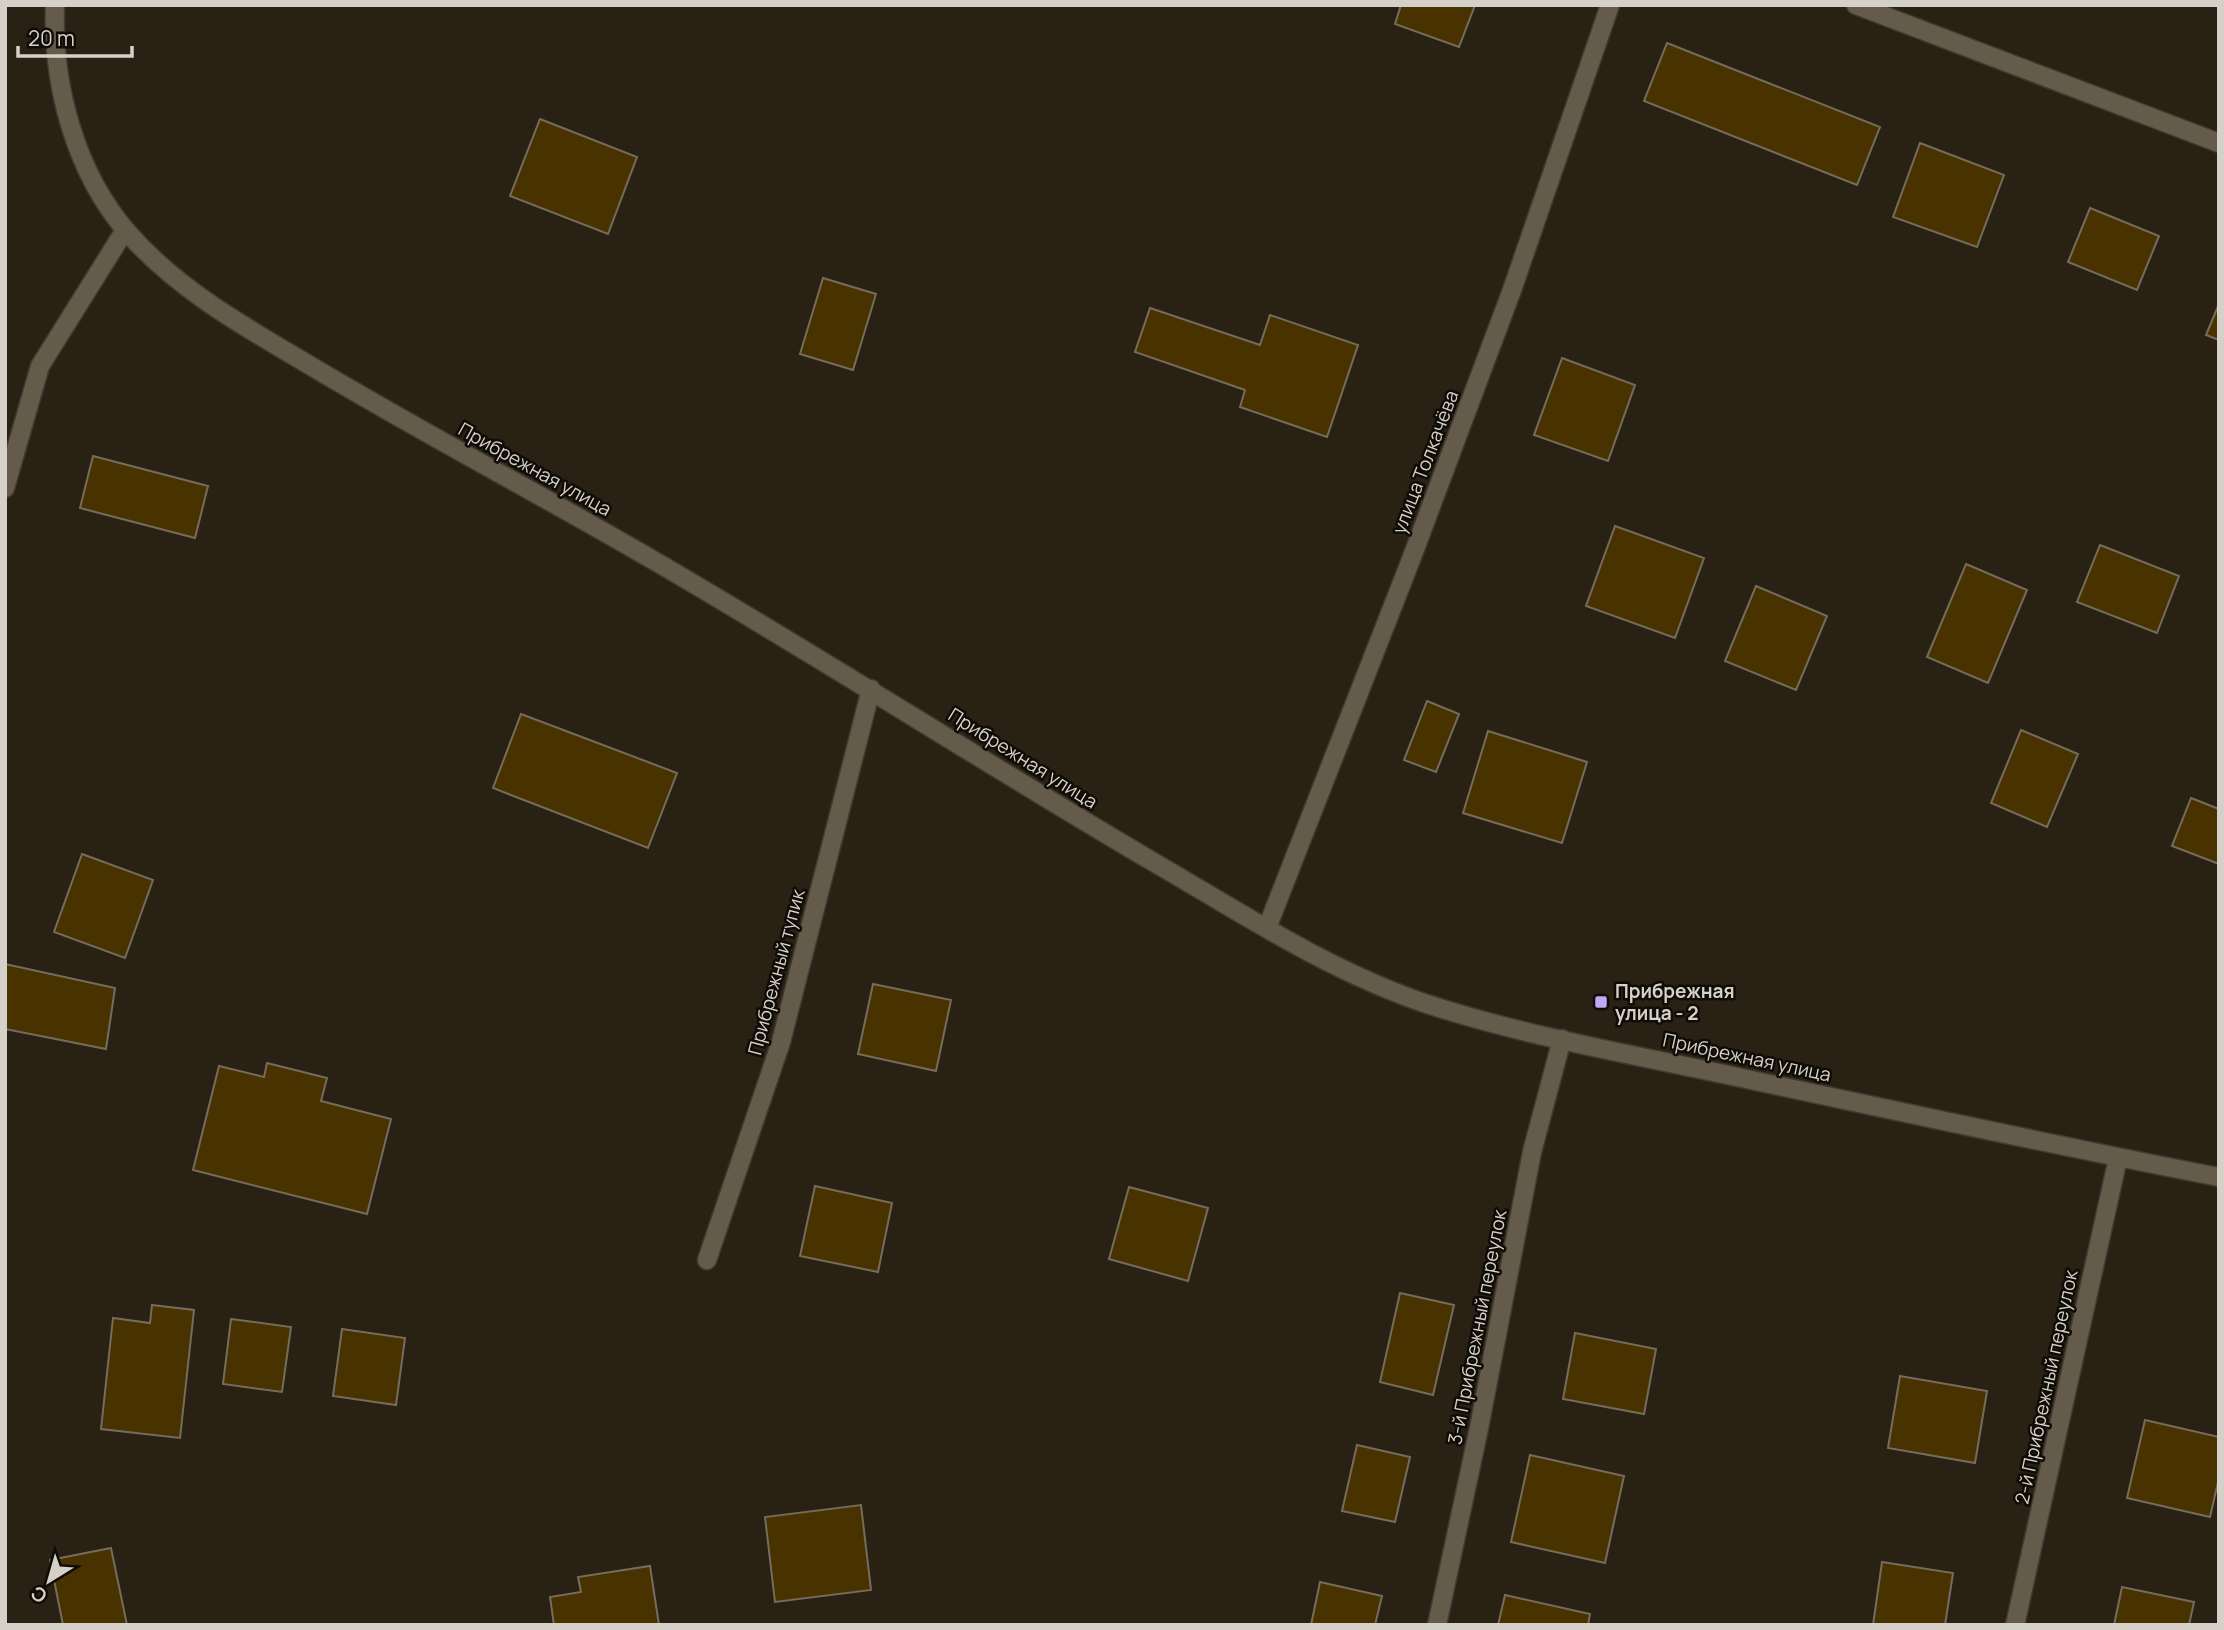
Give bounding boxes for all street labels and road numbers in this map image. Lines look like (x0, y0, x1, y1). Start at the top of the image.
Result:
street label: улица Толкачёва (1386, 387, 1464, 537)
street label: Прибрежная улица (454, 416, 616, 522)
street label: Прибрежная улица (943, 702, 1103, 814)
street label: Прибрежный тупик (741, 886, 811, 1058)
street label: Прибрежная улица (1661, 1026, 1833, 1088)
street label: 3-й Прибрежный переулок (1441, 1207, 1513, 1447)
street label: 2-й Прибрежный переулок (2008, 1267, 2084, 1507)

